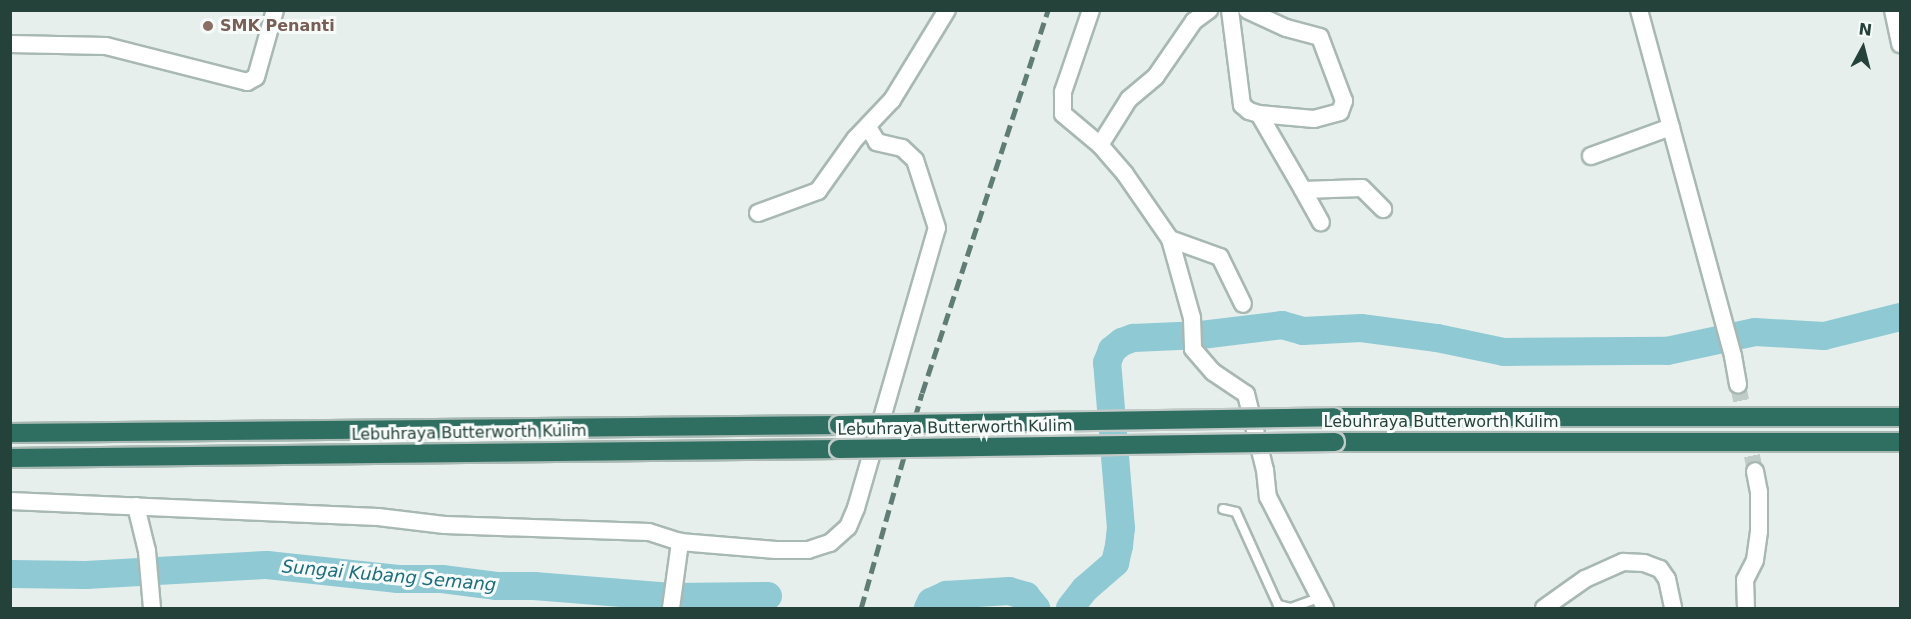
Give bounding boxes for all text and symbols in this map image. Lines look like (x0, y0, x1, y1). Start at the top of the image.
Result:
place label: SMK Penanti (220, 16, 335, 36)
north arrow (1833, 18, 1893, 78)
marker: SMK Penanti (201, 19, 215, 33)
text: N (1857, 19, 1873, 40)
street label: Lebuhraya Butterworth Kulim (1323, 412, 1559, 432)
street label: Lebuhraya Butterworth Kulim (837, 416, 1073, 440)
street label: Lebuhraya Butterworth Kulim (351, 421, 587, 445)
water label: Sungai Kubang Semang (281, 556, 497, 596)

